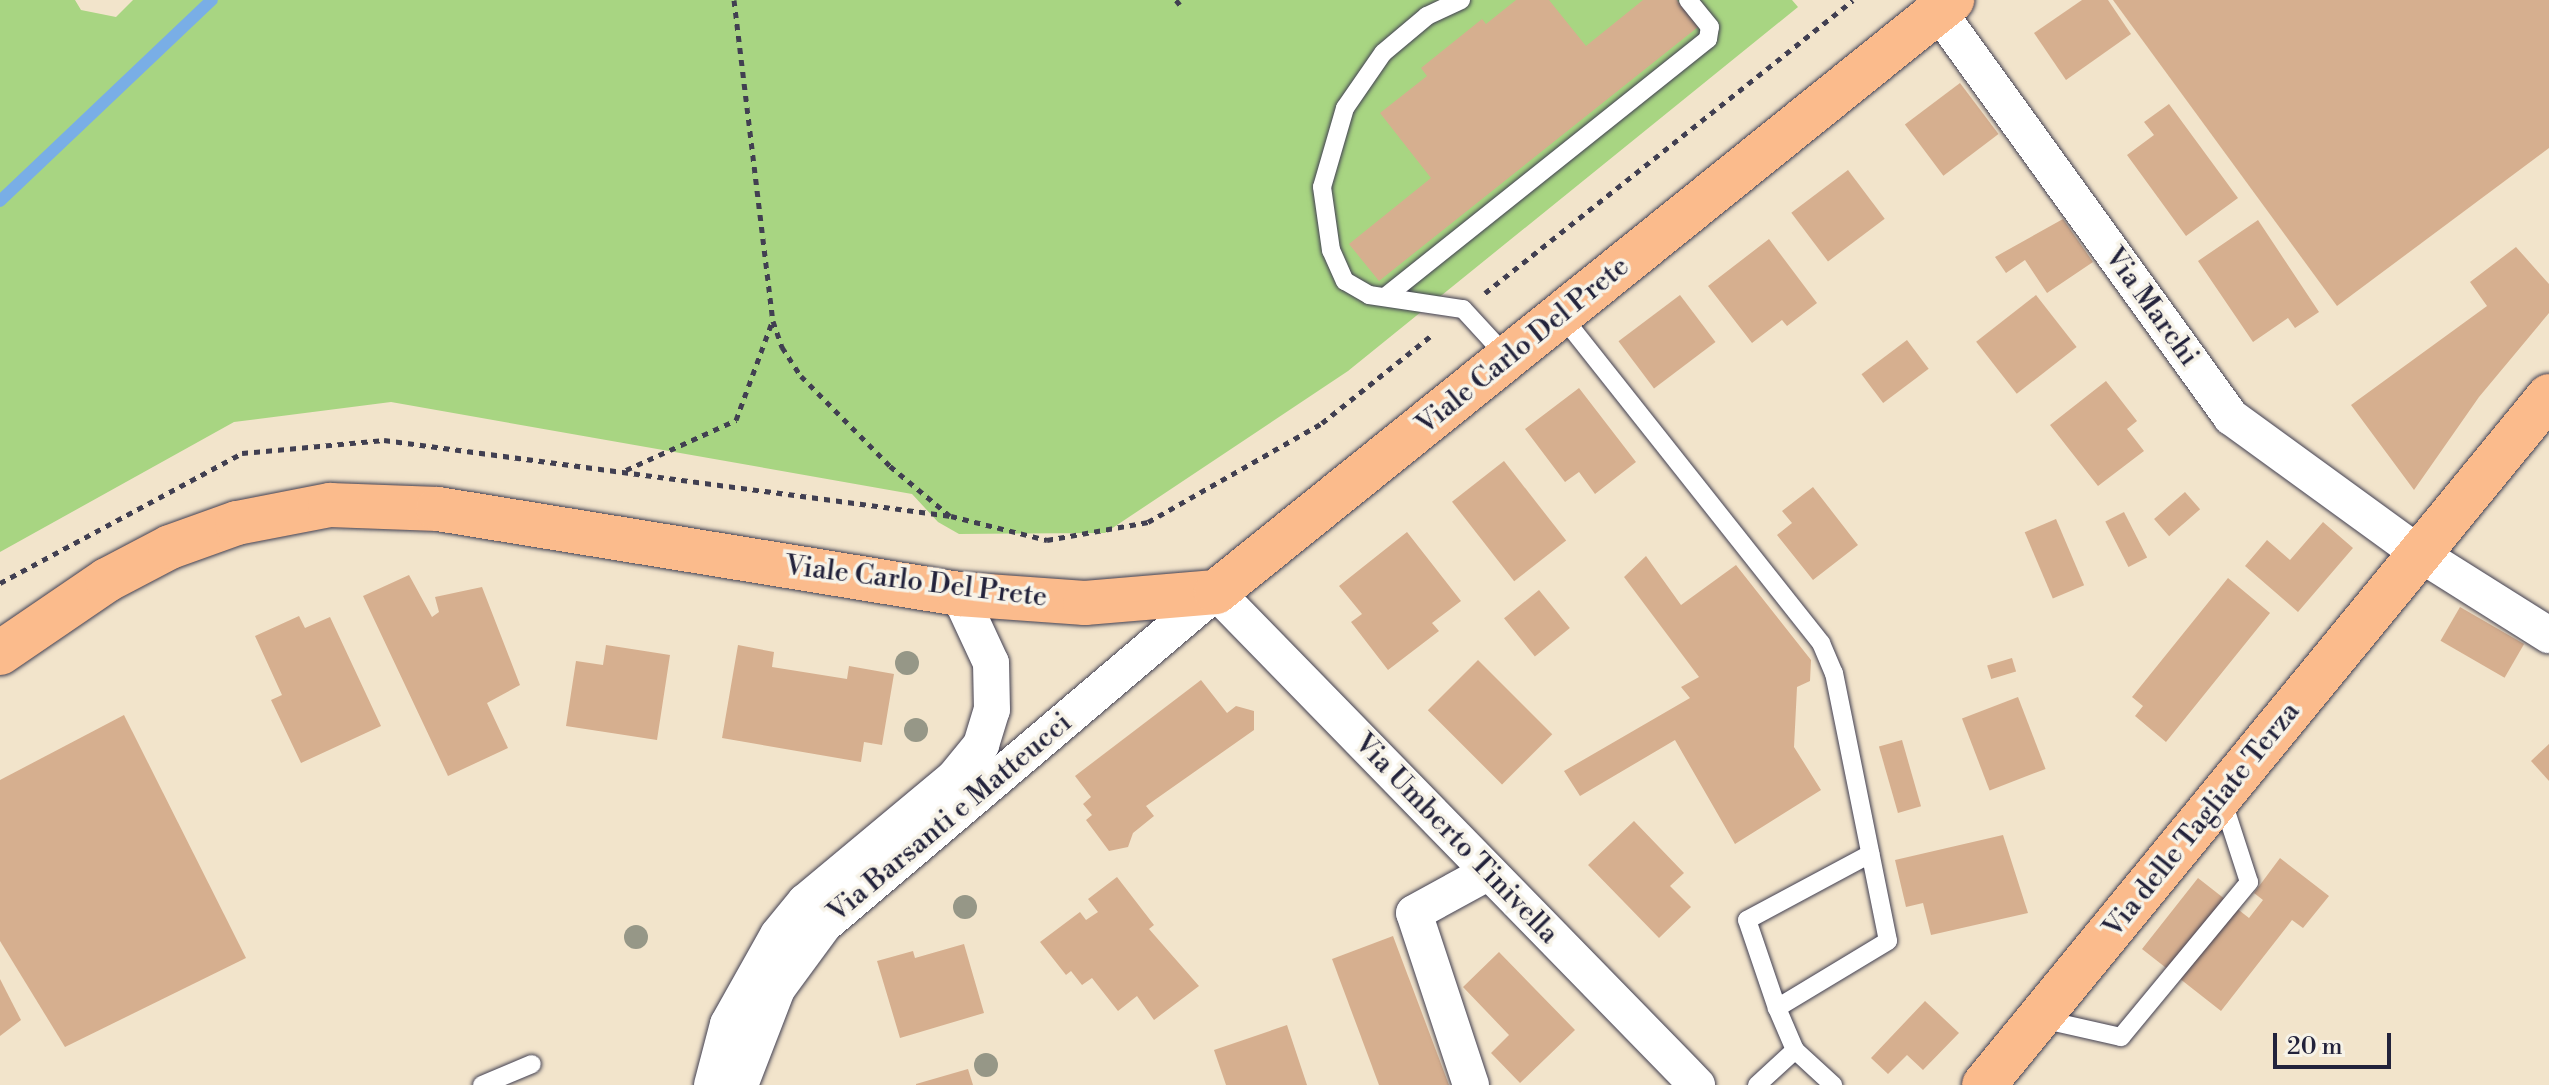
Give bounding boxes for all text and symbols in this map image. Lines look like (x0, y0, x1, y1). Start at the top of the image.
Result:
street label: Via Marchi (2097, 241, 2205, 373)
street label: Viale Carlo Del Prete (1410, 250, 1636, 442)
street label: Viale Carlo Del Prete (783, 549, 1049, 615)
street label: Via delle Tagliate Terza (2097, 696, 2307, 944)
street label: Via Barsanti e Matteucci (821, 706, 1079, 930)
street label: Via Umberto Tinivella (1347, 727, 1565, 951)
scale bar (2277, 1017, 2395, 1067)
text: 20 m (2287, 1032, 2343, 1062)

